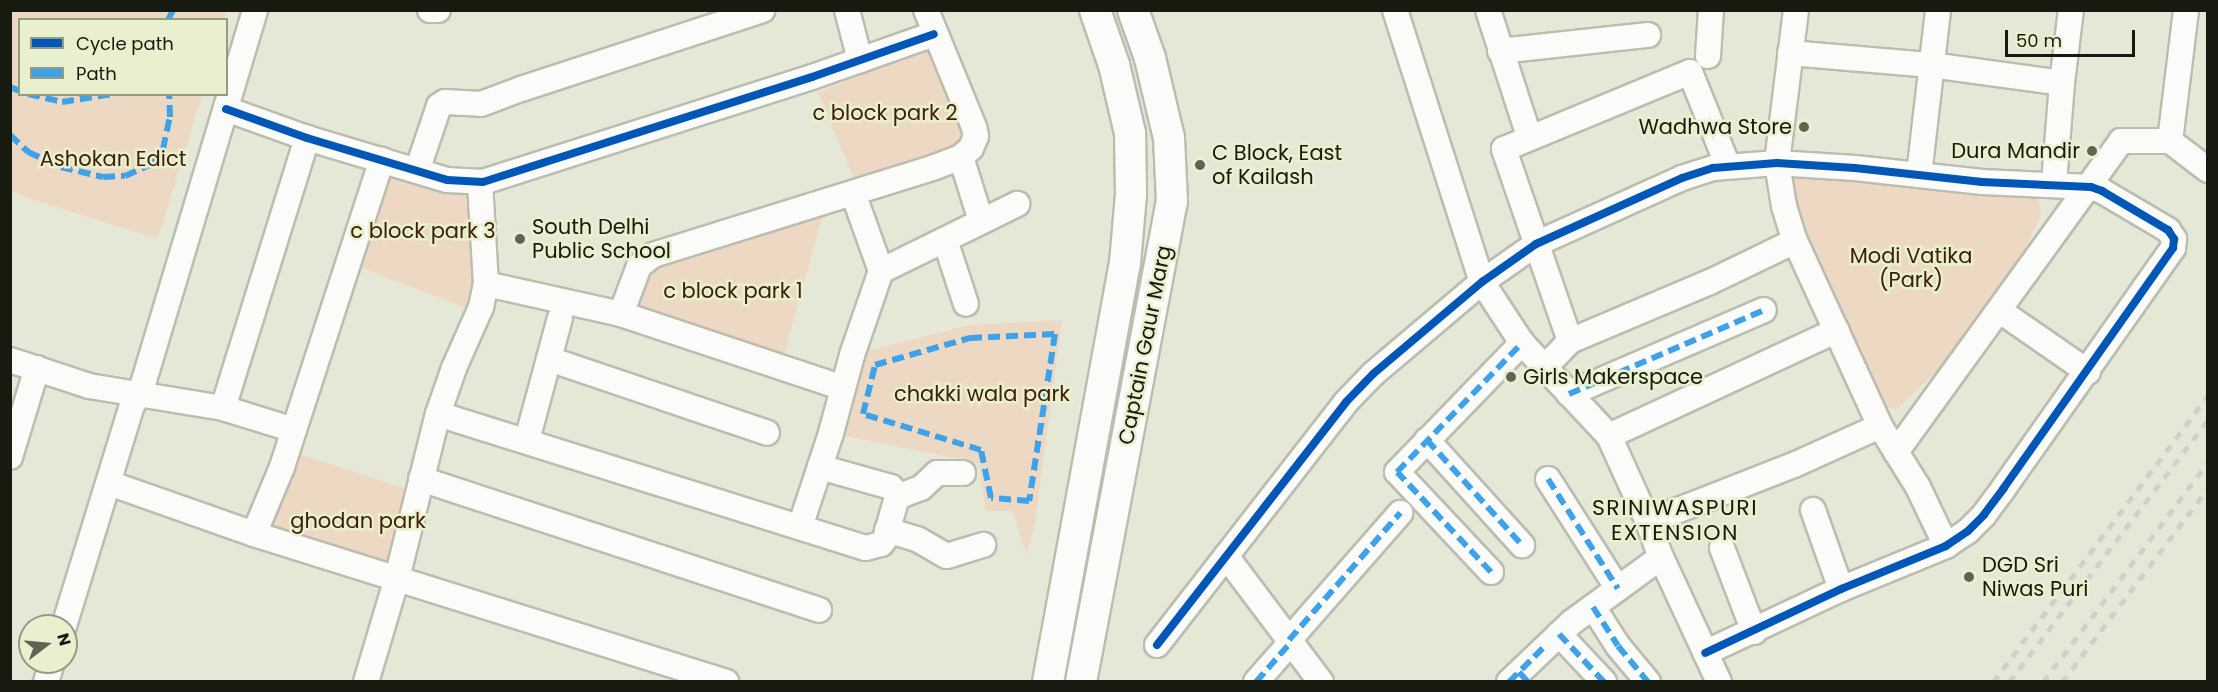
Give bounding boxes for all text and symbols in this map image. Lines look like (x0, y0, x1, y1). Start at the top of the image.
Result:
legend (18, 18, 228, 96)
scale bar (2008, 18, 2138, 56)
text: 50 m (2016, 28, 2062, 53)
text: Cycle path (76, 31, 174, 56)
text: Path (76, 61, 117, 86)
park label: c block park 2 (812, 100, 958, 126)
place label: Wadhwa Store (1638, 114, 1792, 140)
marker: Wadhwa Store (1797, 120, 1811, 134)
place label: Dura Mandir (1951, 138, 2080, 164)
place label: C Block, East of Kailash (1212, 140, 1342, 190)
marker: Dura Mandir (2085, 144, 2099, 158)
park label: Ashokan Edict (40, 146, 186, 172)
marker: C Block, East of Kailash (1193, 158, 1207, 172)
place label: South Delhi Public School (532, 214, 671, 264)
park label: c block park 3 (350, 218, 496, 244)
marker: South Delhi Public School (513, 232, 527, 246)
street label: Captain Gaur Marg (1113, 243, 1177, 447)
park label: Modi Vatika (Park) (1850, 243, 1972, 293)
park label: c block park 1 (663, 278, 803, 304)
place label: Girls Makerspace (1523, 364, 1703, 390)
marker: Girls Makerspace (1504, 370, 1518, 384)
park label: chakki wala park (894, 381, 1070, 407)
district label: SRINIWASPURI EXTENSION (1592, 494, 1758, 546)
park label: ghodan park (290, 508, 426, 534)
place label: DGD Sri Niwas Puri (1982, 552, 2089, 602)
marker: DGD Sri Niwas Puri (1960, 568, 1978, 586)
north arrow (18, 614, 78, 674)
text: N (51, 630, 77, 648)

